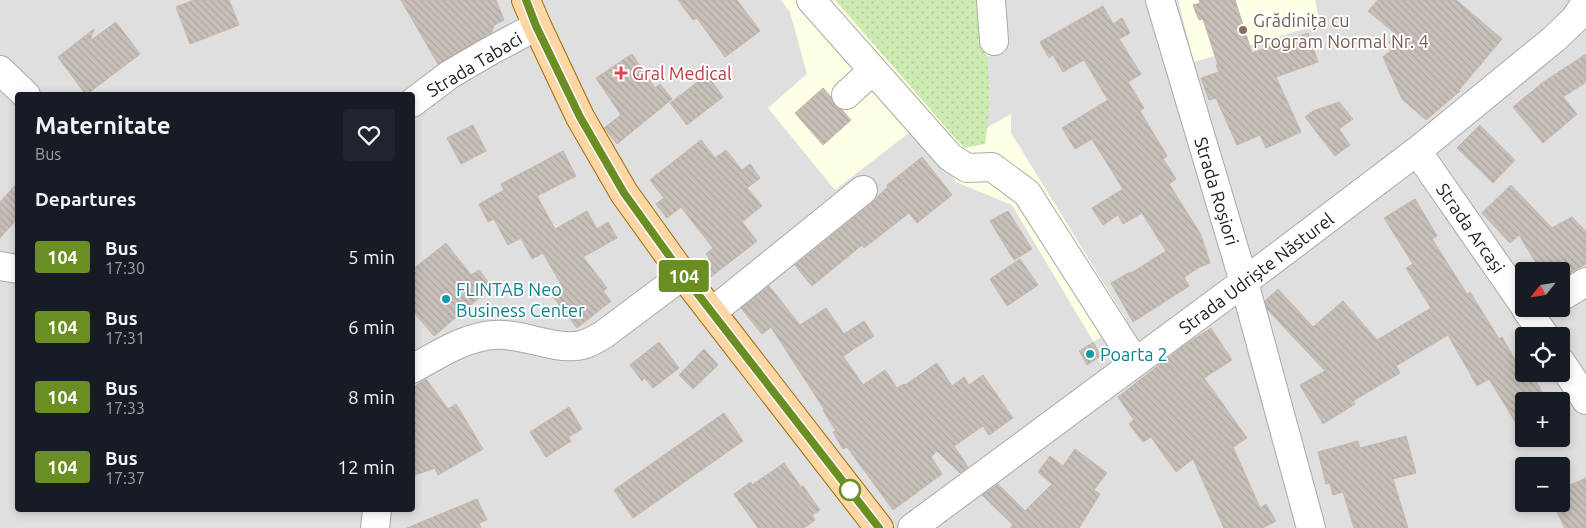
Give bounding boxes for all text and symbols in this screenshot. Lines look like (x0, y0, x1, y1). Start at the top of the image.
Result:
place label: Grădinița cu Program Normal Nr. 4 (1253, 10, 1429, 51)
marker: Grădinița cu Program Normal Nr. 4 (1237, 24, 1249, 36)
street label: Strada Tabaci (423, 28, 525, 100)
place label: Gral Medical (632, 63, 732, 83)
marker: Gral Medical (614, 66, 628, 80)
button: heart (343, 109, 395, 161)
text: Maternitate (35, 112, 171, 139)
street label: Strada Roșiori (1191, 134, 1243, 248)
text: Bus (35, 145, 61, 163)
street label: Strada Arcași (1433, 179, 1509, 277)
text: Departures (35, 188, 136, 210)
street label: Strada Udriște Năsturel (1175, 208, 1337, 338)
text: Bus (105, 237, 138, 259)
text: 5 min (348, 246, 395, 268)
text: 104 (47, 247, 78, 267)
text: 17:30 (105, 259, 145, 277)
line badge: 104 (655, 260, 713, 292)
north arrow (1515, 262, 1570, 318)
map controls (1515, 262, 1570, 512)
text: 104 (669, 266, 699, 286)
place label: FLINTAB Neo Business Center (456, 279, 585, 320)
marker: FLINTAB Neo Business Center (440, 293, 452, 305)
text: Bus (105, 307, 138, 329)
text: 6 min (348, 316, 395, 338)
text: 104 (47, 317, 78, 337)
button: locate (1515, 327, 1570, 382)
text: 17:31 (105, 329, 145, 347)
place label: Poarta 2 (1100, 344, 1168, 364)
marker: Poarta 2 (1084, 348, 1096, 360)
text: Bus (105, 377, 138, 399)
text: 8 min (348, 386, 395, 408)
text: 104 (47, 387, 78, 407)
button: + (1515, 392, 1570, 447)
text: 17:33 (105, 399, 145, 417)
text: Bus (105, 447, 138, 469)
text: 12 min (337, 456, 395, 478)
text: 104 (47, 457, 78, 477)
button: − (1515, 457, 1570, 512)
text: 17:37 (105, 469, 145, 487)
unlabelled marker (839, 479, 861, 501)

